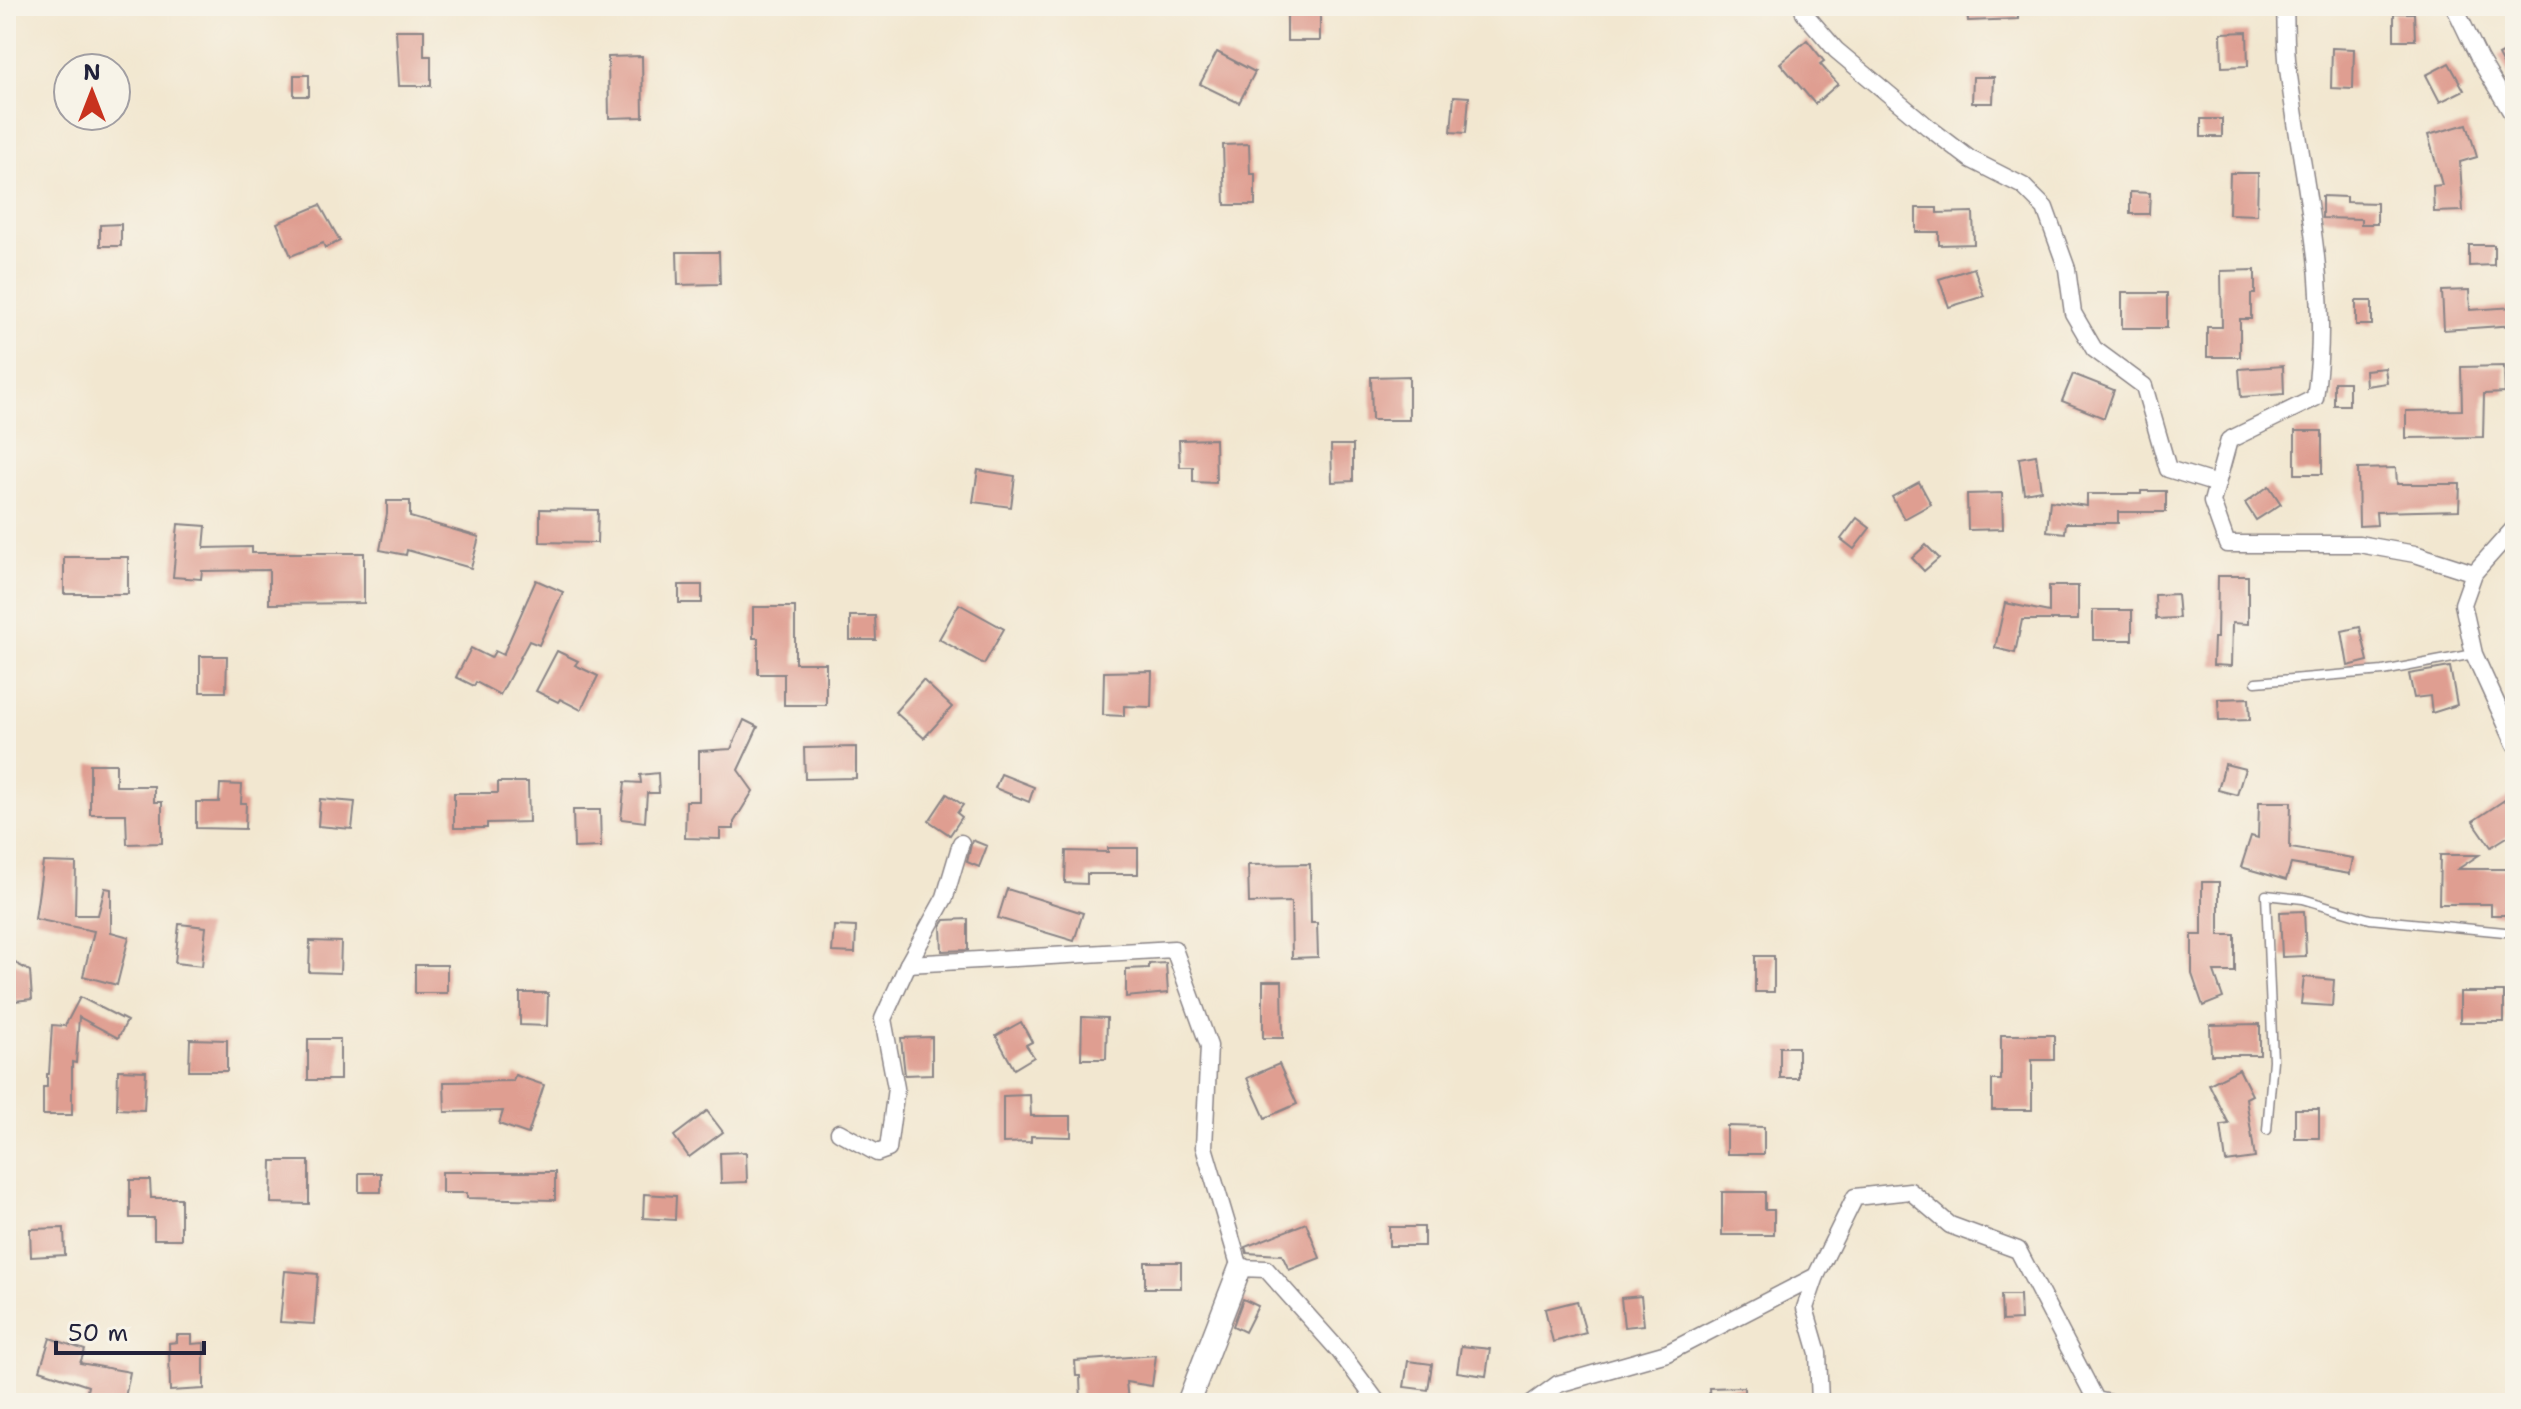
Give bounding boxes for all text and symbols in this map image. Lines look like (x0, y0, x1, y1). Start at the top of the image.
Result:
north arrow (52, 52, 132, 132)
text: N (83, 58, 101, 87)
scale bar (56, 1305, 204, 1355)
text: 50 m (68, 1317, 128, 1349)

